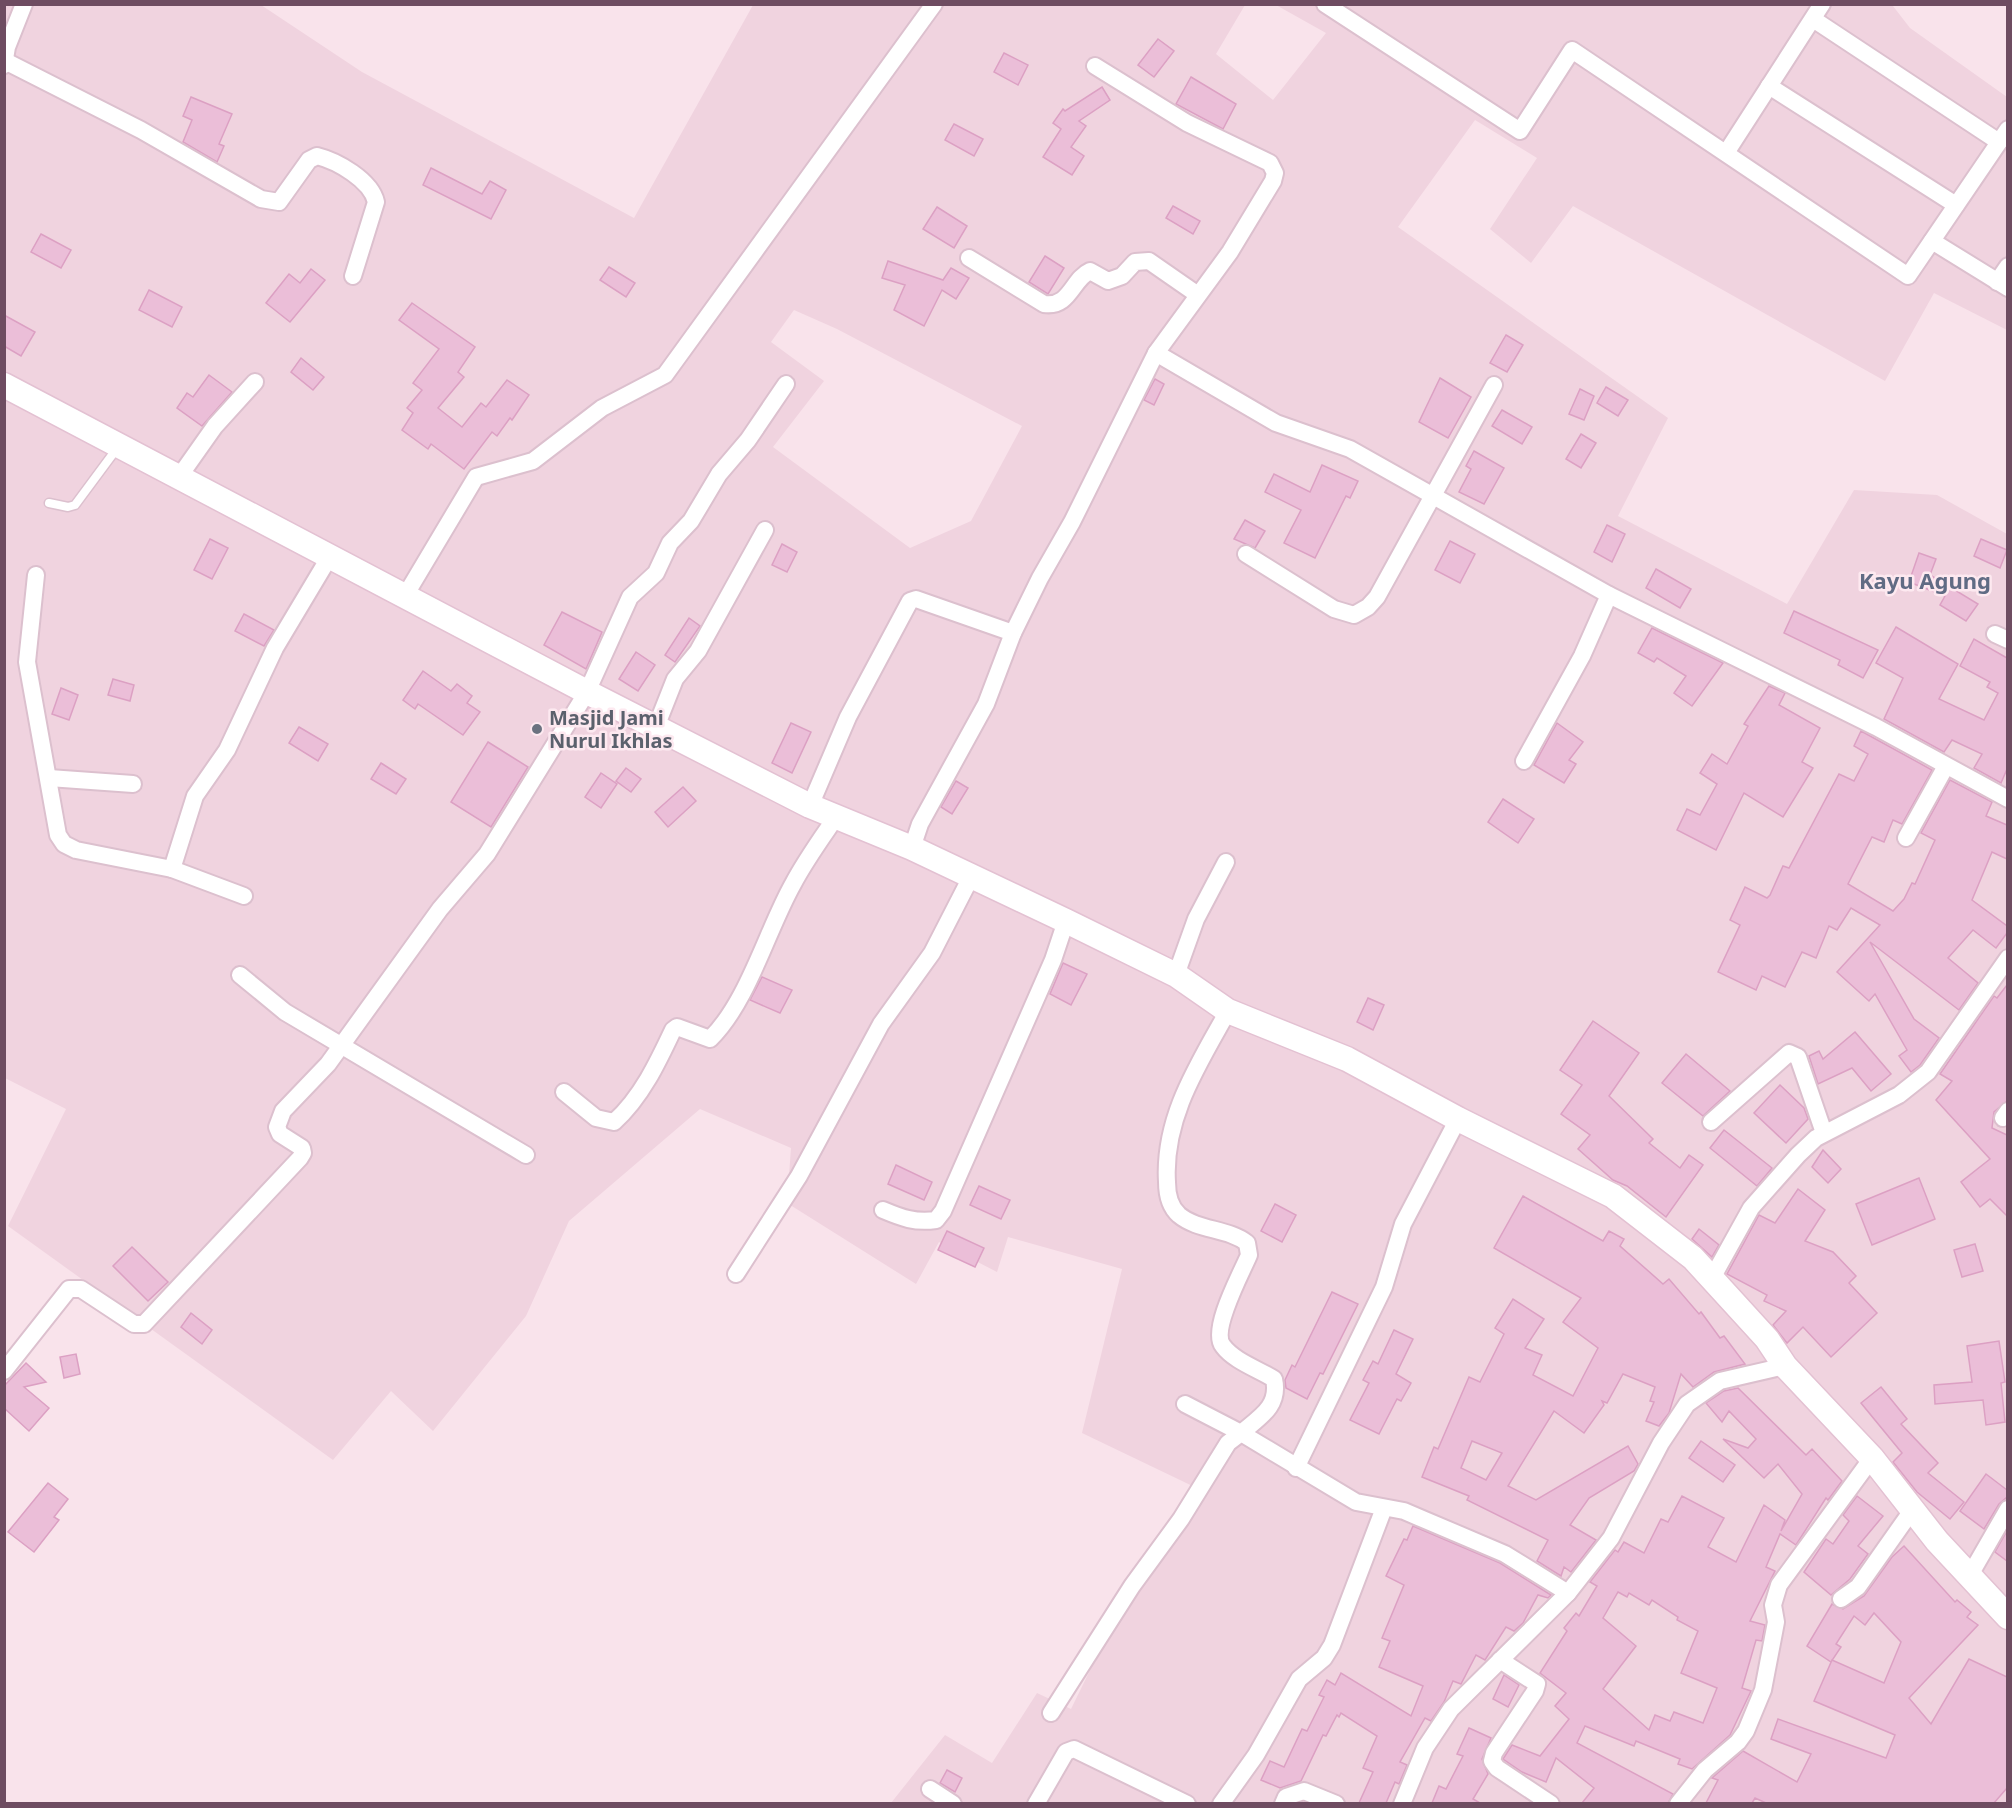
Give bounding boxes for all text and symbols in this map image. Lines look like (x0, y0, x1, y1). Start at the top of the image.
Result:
district label: Kayu Agung (1859, 565, 1991, 595)
place label: Masjid Jami Nurul Ikhlas (549, 704, 673, 754)
marker: Masjid Jami Nurul Ikhlas (530, 722, 544, 736)

